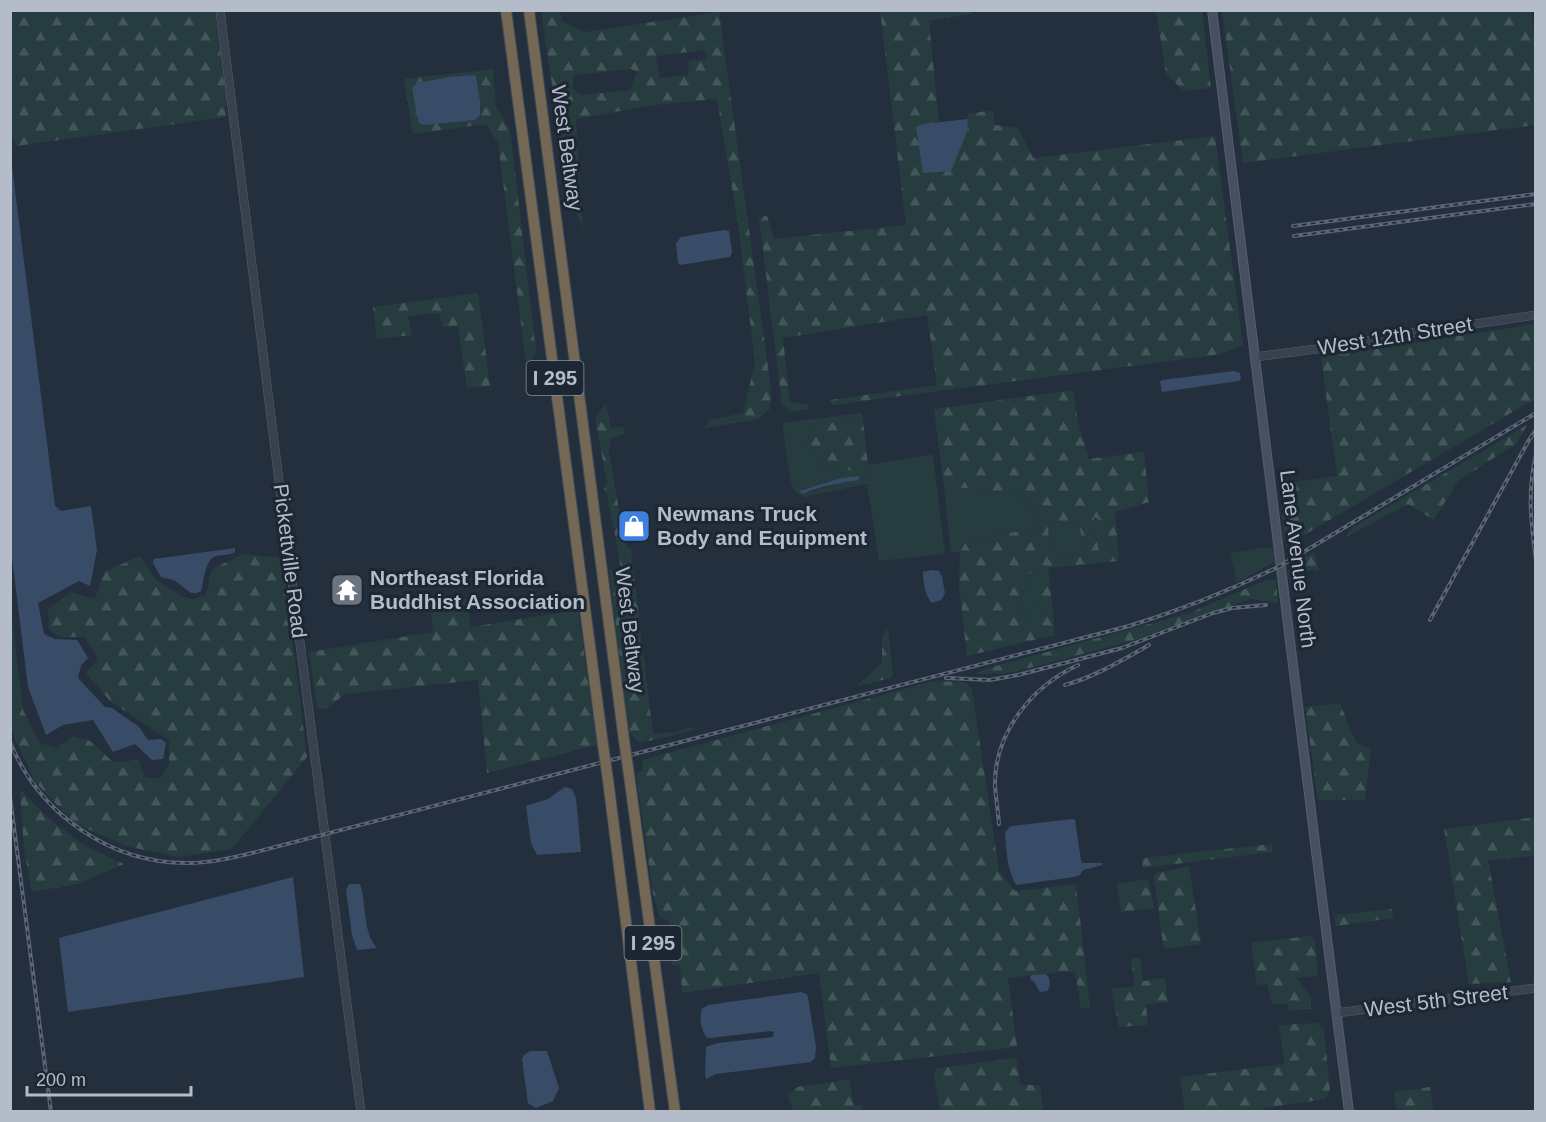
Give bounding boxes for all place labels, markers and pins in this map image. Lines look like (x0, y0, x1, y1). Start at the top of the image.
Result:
place label: Newmans Truck Body and Equipment (657, 502, 867, 549)
shop icon: Newmans Truck Body and Equipment (616, 508, 652, 544)
place label: Northeast Florida Buddhist Association (370, 566, 585, 613)
temple icon: Northeast Florida Buddhist Association (329, 572, 365, 608)

